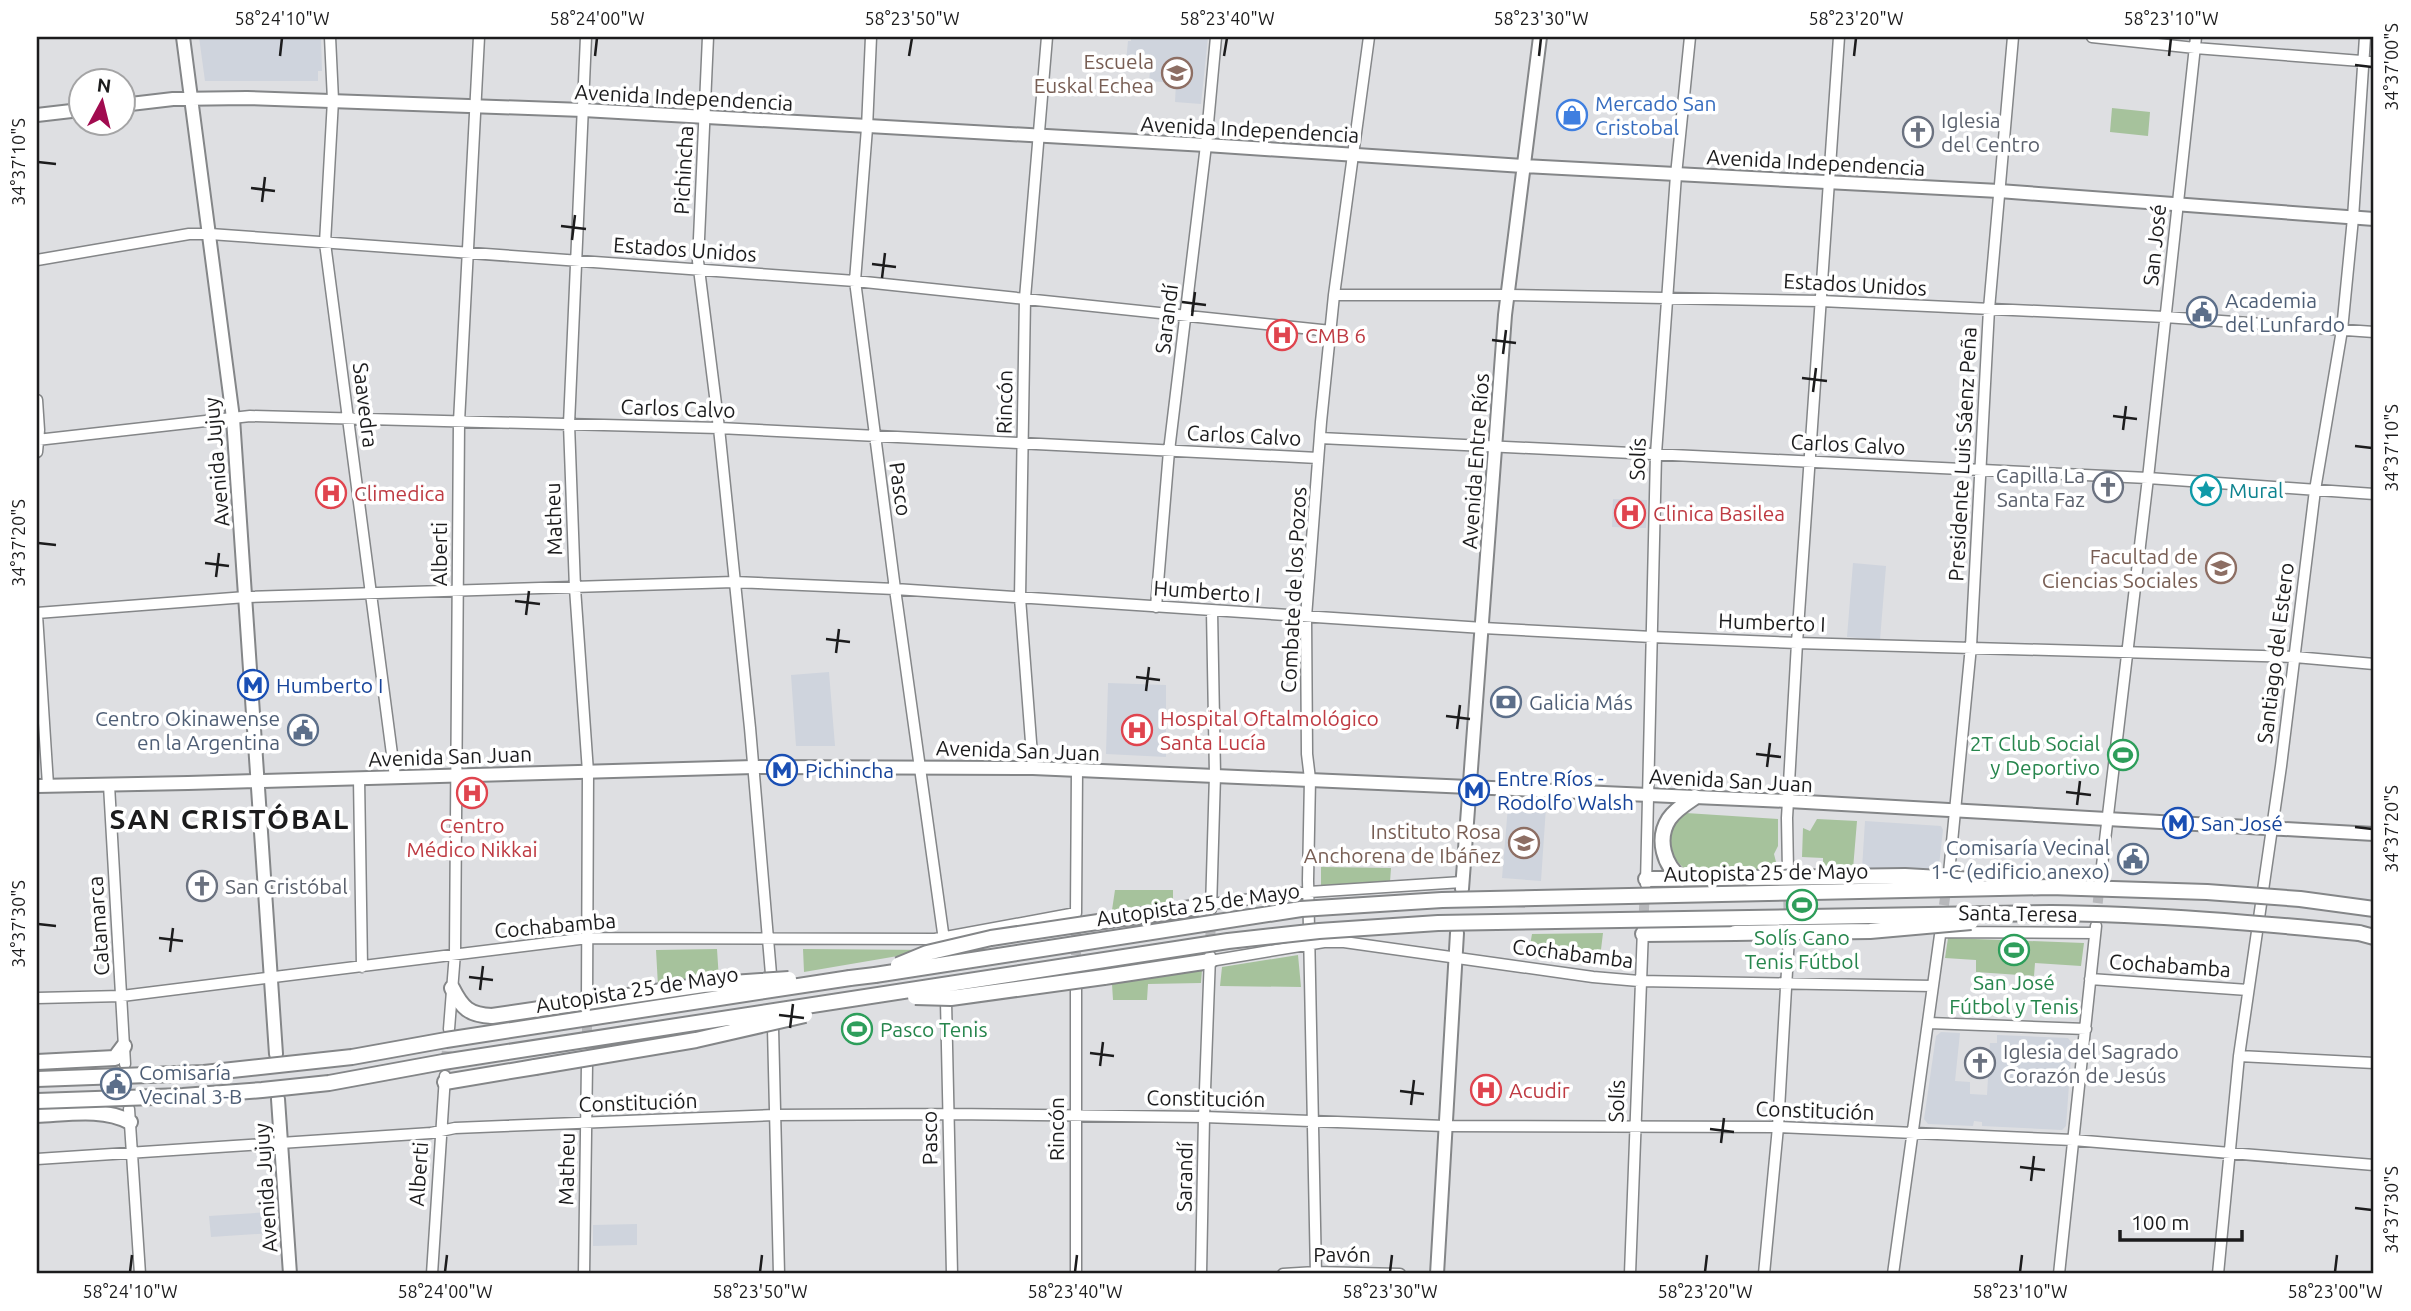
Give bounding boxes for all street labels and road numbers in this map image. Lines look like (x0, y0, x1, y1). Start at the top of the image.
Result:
street label: Avenida Independencia (574, 79, 794, 115)
street label: Avenida Independencia (1140, 111, 1360, 147)
street label: Pichincha (669, 125, 697, 215)
street label: Avenida Independencia (1706, 144, 1926, 180)
street label: San José (2138, 203, 2170, 287)
street label: Estados Unidos (613, 232, 757, 266)
street label: Estados Unidos (1783, 268, 1927, 300)
street label: Sarandí (1150, 282, 1182, 355)
street label: Presidente Luis Sáenz Peña (1943, 326, 1981, 582)
street label: Saavedra (349, 361, 383, 449)
street label: Rincón (991, 370, 1017, 434)
street label: Avenida Entre Ríos (1457, 372, 1493, 550)
street label: Carlos Calvo (620, 394, 736, 422)
street label: Avenida Jujuy (198, 396, 234, 528)
street label: Carlos Calvo (1186, 420, 1302, 450)
street label: Carlos Calvo (1790, 429, 1906, 459)
street label: Solís (1624, 437, 1650, 481)
street label: Pasco (885, 460, 917, 518)
street label: Matheu (540, 482, 566, 556)
street label: Combate de los Pozos (1276, 486, 1310, 694)
street label: Alberti (427, 522, 451, 586)
street label: Santiago del Estero (2252, 561, 2298, 745)
street label: Humberto I (1153, 575, 1261, 607)
street label: Humberto I (1718, 608, 1826, 636)
street label: Avenida San Juan (936, 735, 1100, 765)
street label: Avenida San Juan (368, 741, 532, 771)
street label: Avenida San Juan (1649, 764, 1813, 796)
street label: Autopista 25 de Mayo (1663, 858, 1869, 886)
street label: Catamarca (83, 875, 113, 977)
street label: Autopista 25 de Mayo (1095, 878, 1301, 930)
street label: Santa Teresa (1958, 900, 2078, 926)
street label: Cochabamba (493, 908, 617, 942)
street label: Cochabamba (1511, 934, 1635, 972)
street label: Cochabamba (2108, 949, 2232, 981)
street label: Autopista 25 de Mayo (534, 961, 740, 1017)
street label: Solís (1603, 1079, 1629, 1123)
street label: Constitución (1146, 1085, 1266, 1111)
street label: Constitución (578, 1088, 698, 1116)
street label: Constitución (1755, 1096, 1875, 1124)
street label: Rincón (1044, 1097, 1068, 1161)
street label: Pasco (917, 1111, 941, 1165)
street label: Avenida Jujuy (249, 1122, 281, 1254)
street label: Matheu (553, 1132, 579, 1206)
street label: Alberti (404, 1141, 432, 1207)
street label: Sarandí (1171, 1141, 1197, 1212)
street label: Pavón (1313, 1242, 1371, 1266)

